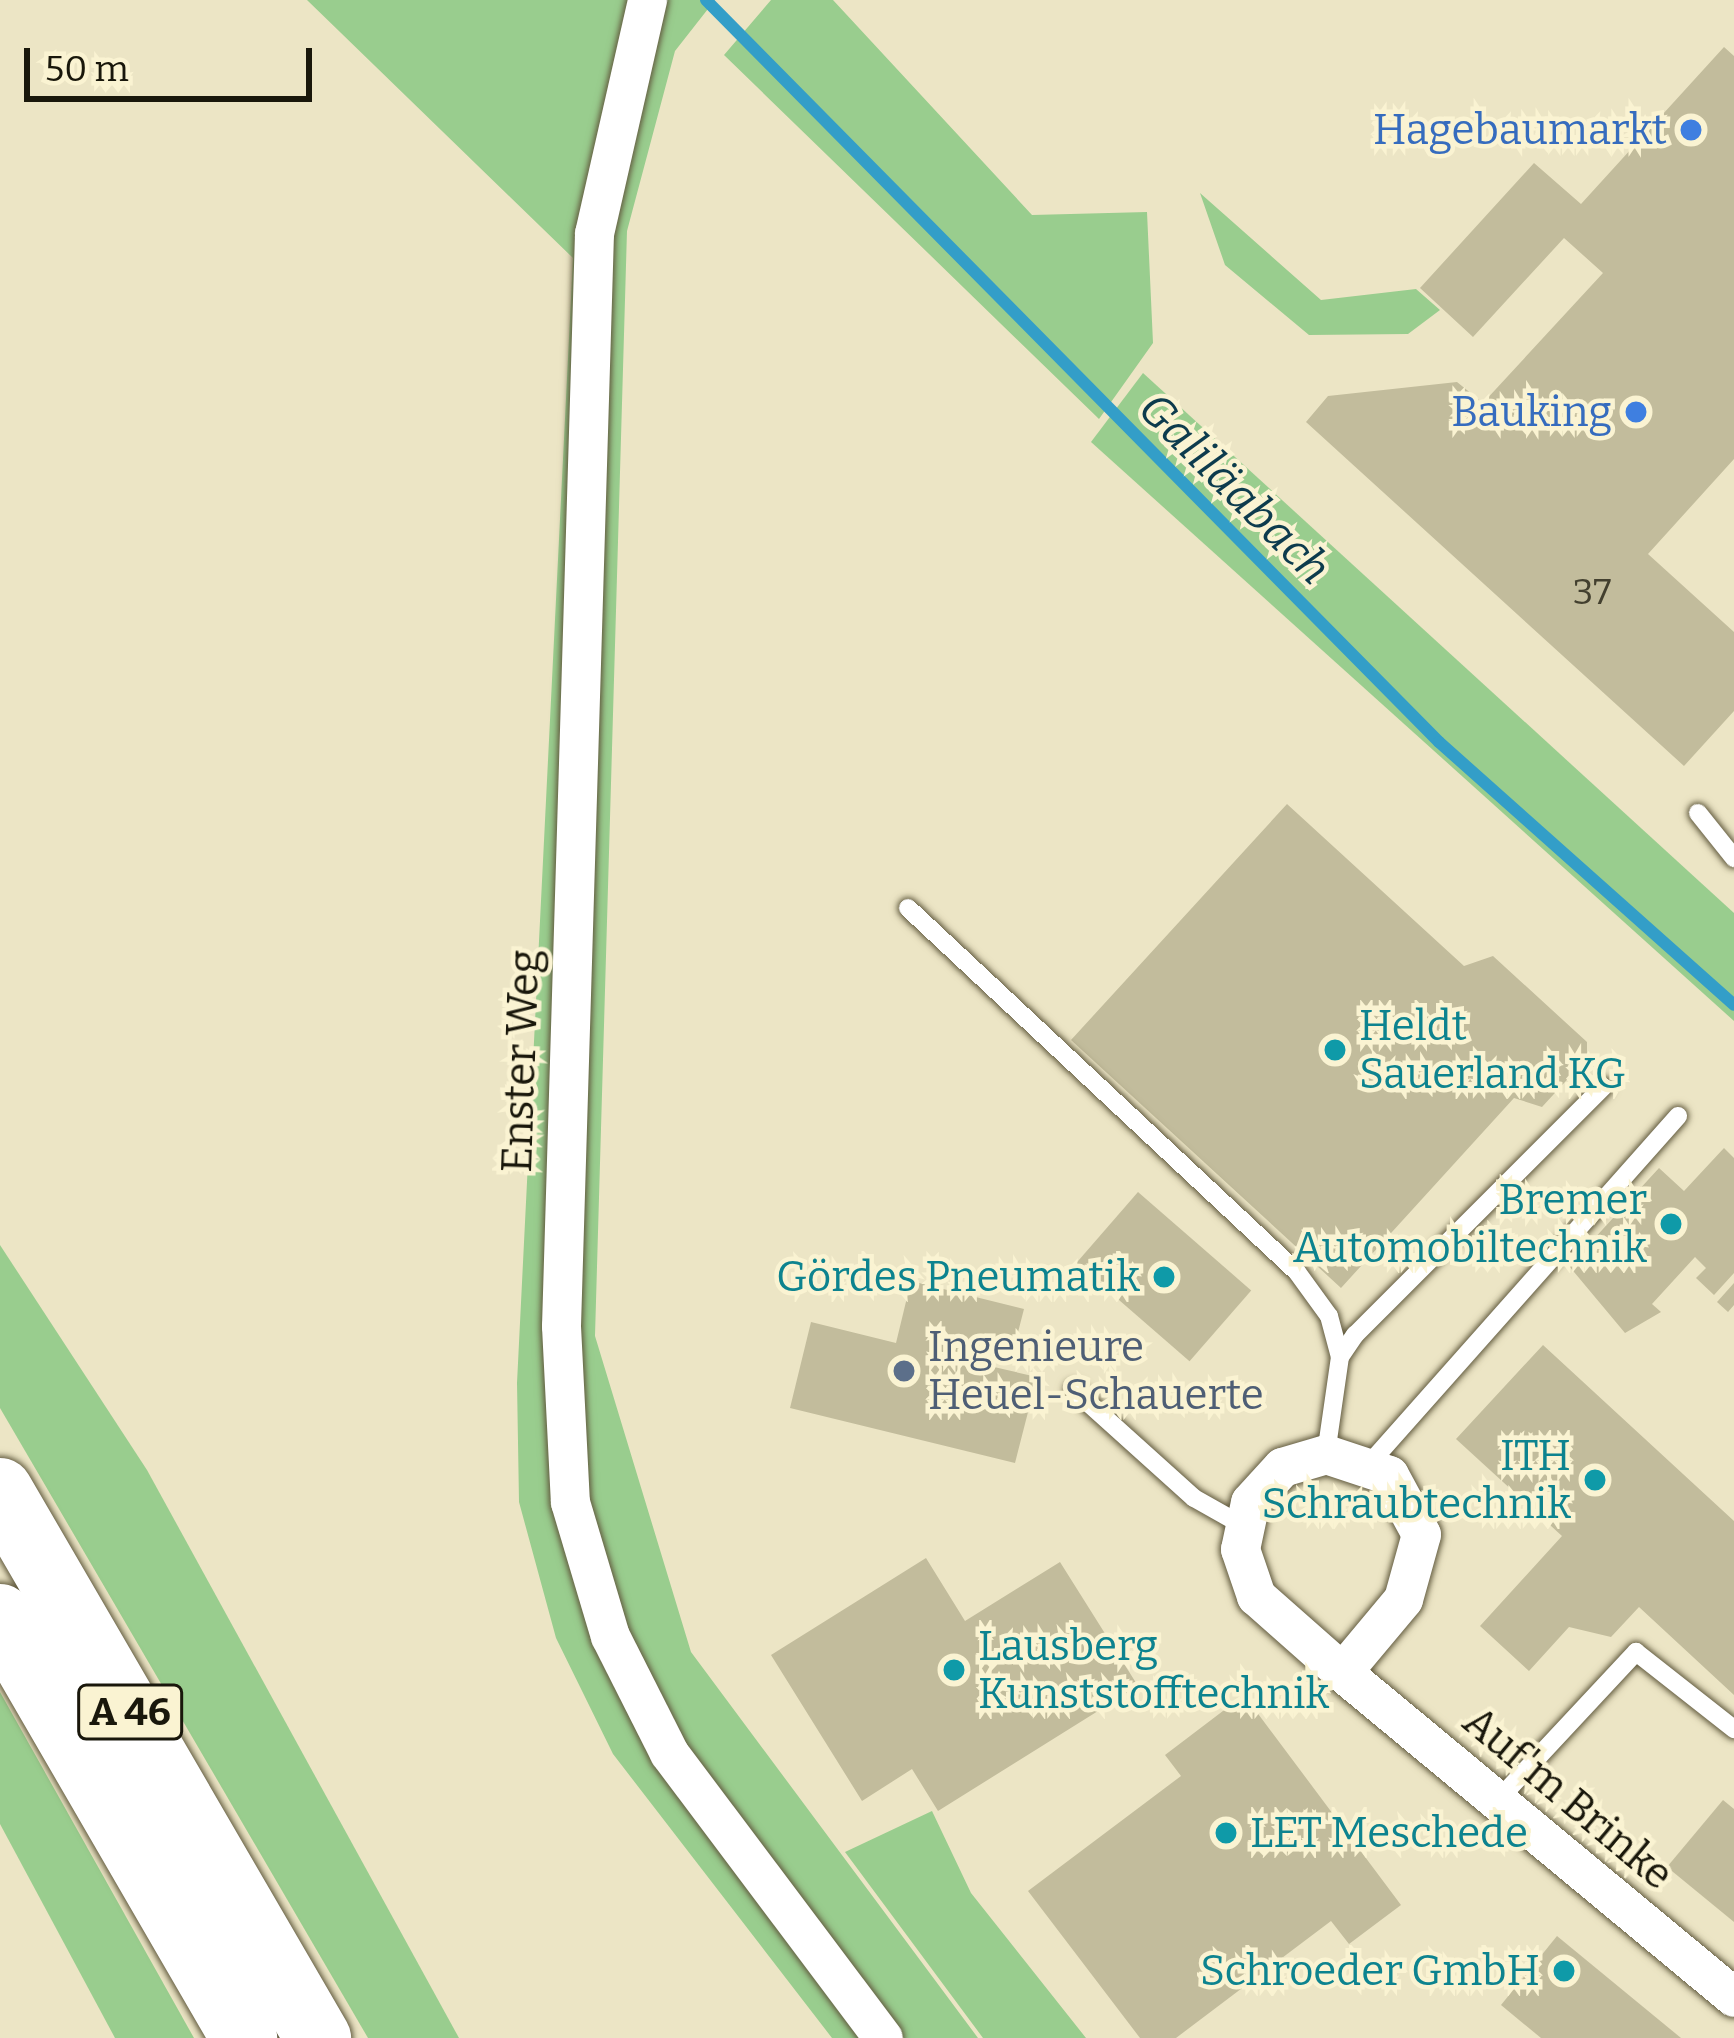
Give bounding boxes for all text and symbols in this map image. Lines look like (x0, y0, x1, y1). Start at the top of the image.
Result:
scale bar (30, 24, 318, 98)
text: 50 m (45, 47, 129, 91)
place label: Hagebaumarkt (1373, 105, 1667, 155)
marker: Hagebaumarkt (1678, 117, 1704, 143)
water label: Galiläabach (1127, 382, 1341, 596)
place label: Bauking (1451, 387, 1612, 437)
marker: Bauking (1623, 399, 1649, 425)
house number: 37 (1573, 571, 1611, 615)
street label: Enster Weg (492, 949, 550, 1173)
place label: Heldt Sauerland KG (1359, 1001, 1626, 1100)
marker: Heldt Sauerland KG (1322, 1037, 1348, 1063)
place label: Bremer Automobiltechnik (1293, 1175, 1647, 1274)
marker: Bremer Automobiltechnik (1658, 1211, 1684, 1237)
place label: Gördes Pneumatik (776, 1252, 1140, 1302)
marker: Gördes Pneumatik (1151, 1264, 1177, 1290)
place label: Ingenieure Heuel-Schauerte (928, 1322, 1264, 1420)
marker: Ingenieure Heuel-Schauerte (891, 1358, 917, 1384)
place label: ITH Schraubtechnik (1261, 1431, 1571, 1530)
marker: ITH Schraubtechnik (1582, 1467, 1608, 1493)
place label: Lausberg Kunststofftechnik (978, 1621, 1329, 1720)
marker: Lausberg Kunststofftechnik (941, 1657, 967, 1683)
road number: A 46 (76, 1679, 184, 1745)
street label: Auf'm Brinke (1453, 1696, 1683, 1900)
place label: LET Meschede (1250, 1808, 1528, 1858)
marker: LET Meschede (1213, 1820, 1239, 1846)
place label: Schroeder GmbH (1200, 1946, 1540, 1996)
marker: Schroeder GmbH (1551, 1958, 1577, 1984)

